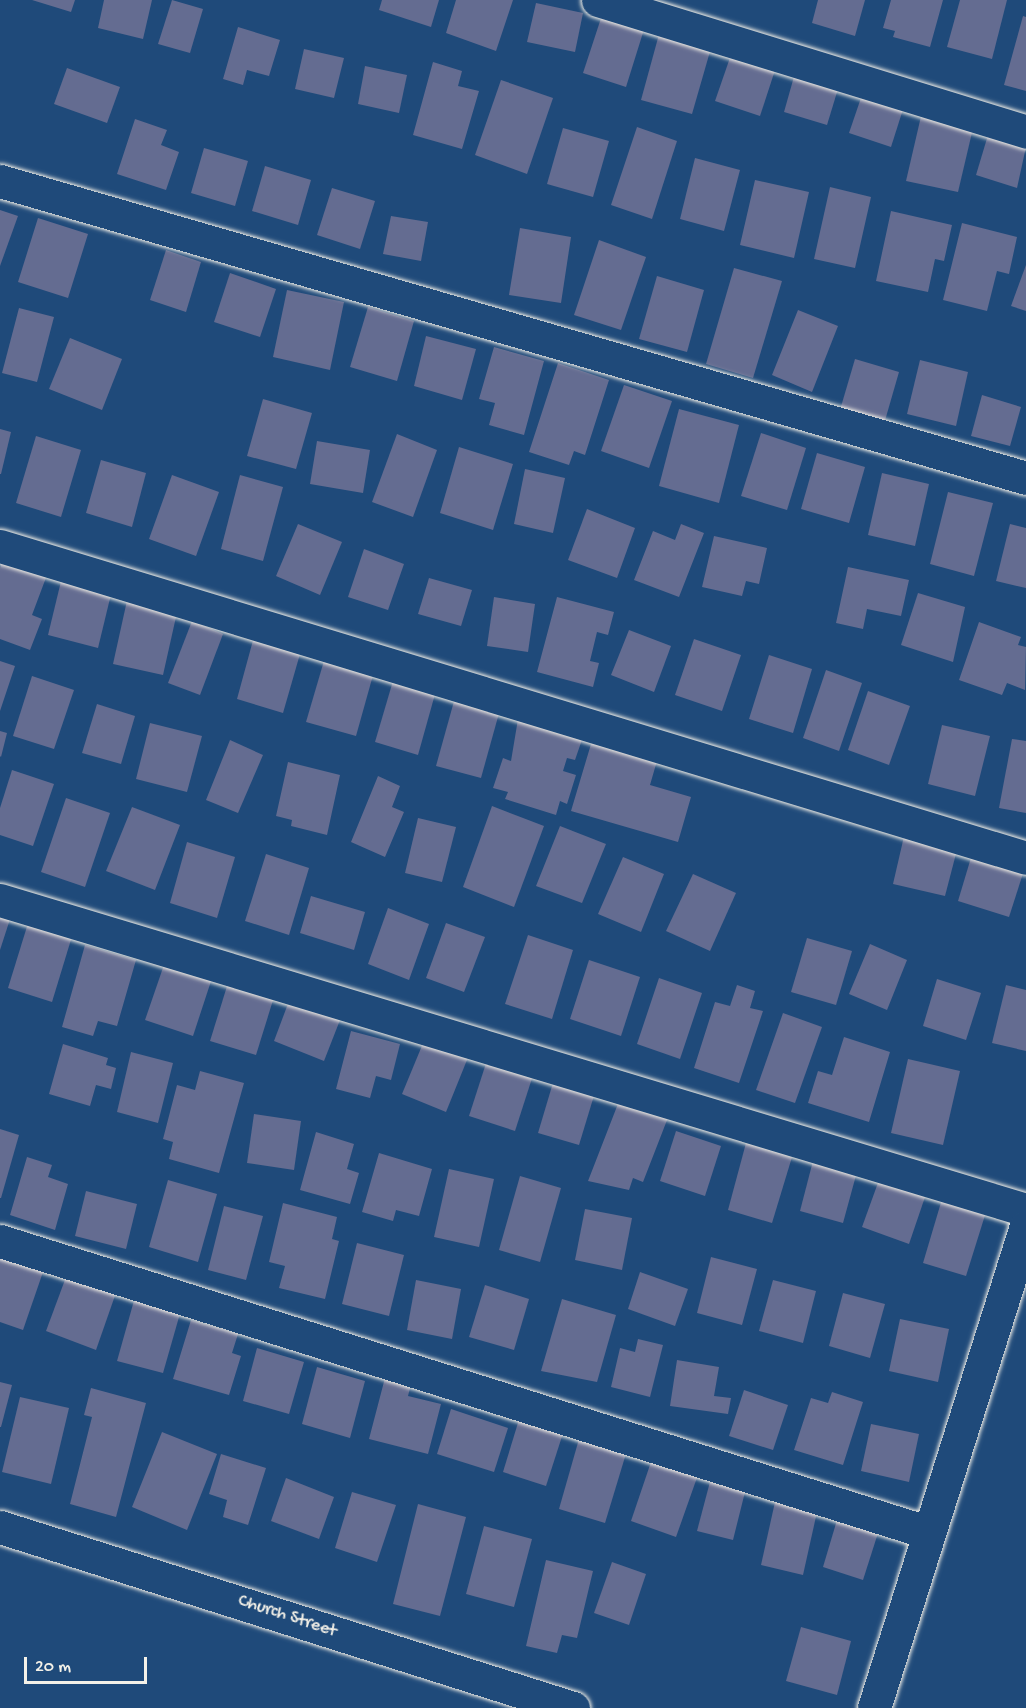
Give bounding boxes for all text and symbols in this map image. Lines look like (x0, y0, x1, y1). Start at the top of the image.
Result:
street label: Church Street (235, 1591, 339, 1643)
scale bar (27, 1645, 150, 1683)
text: 20 m (35, 1657, 71, 1678)

